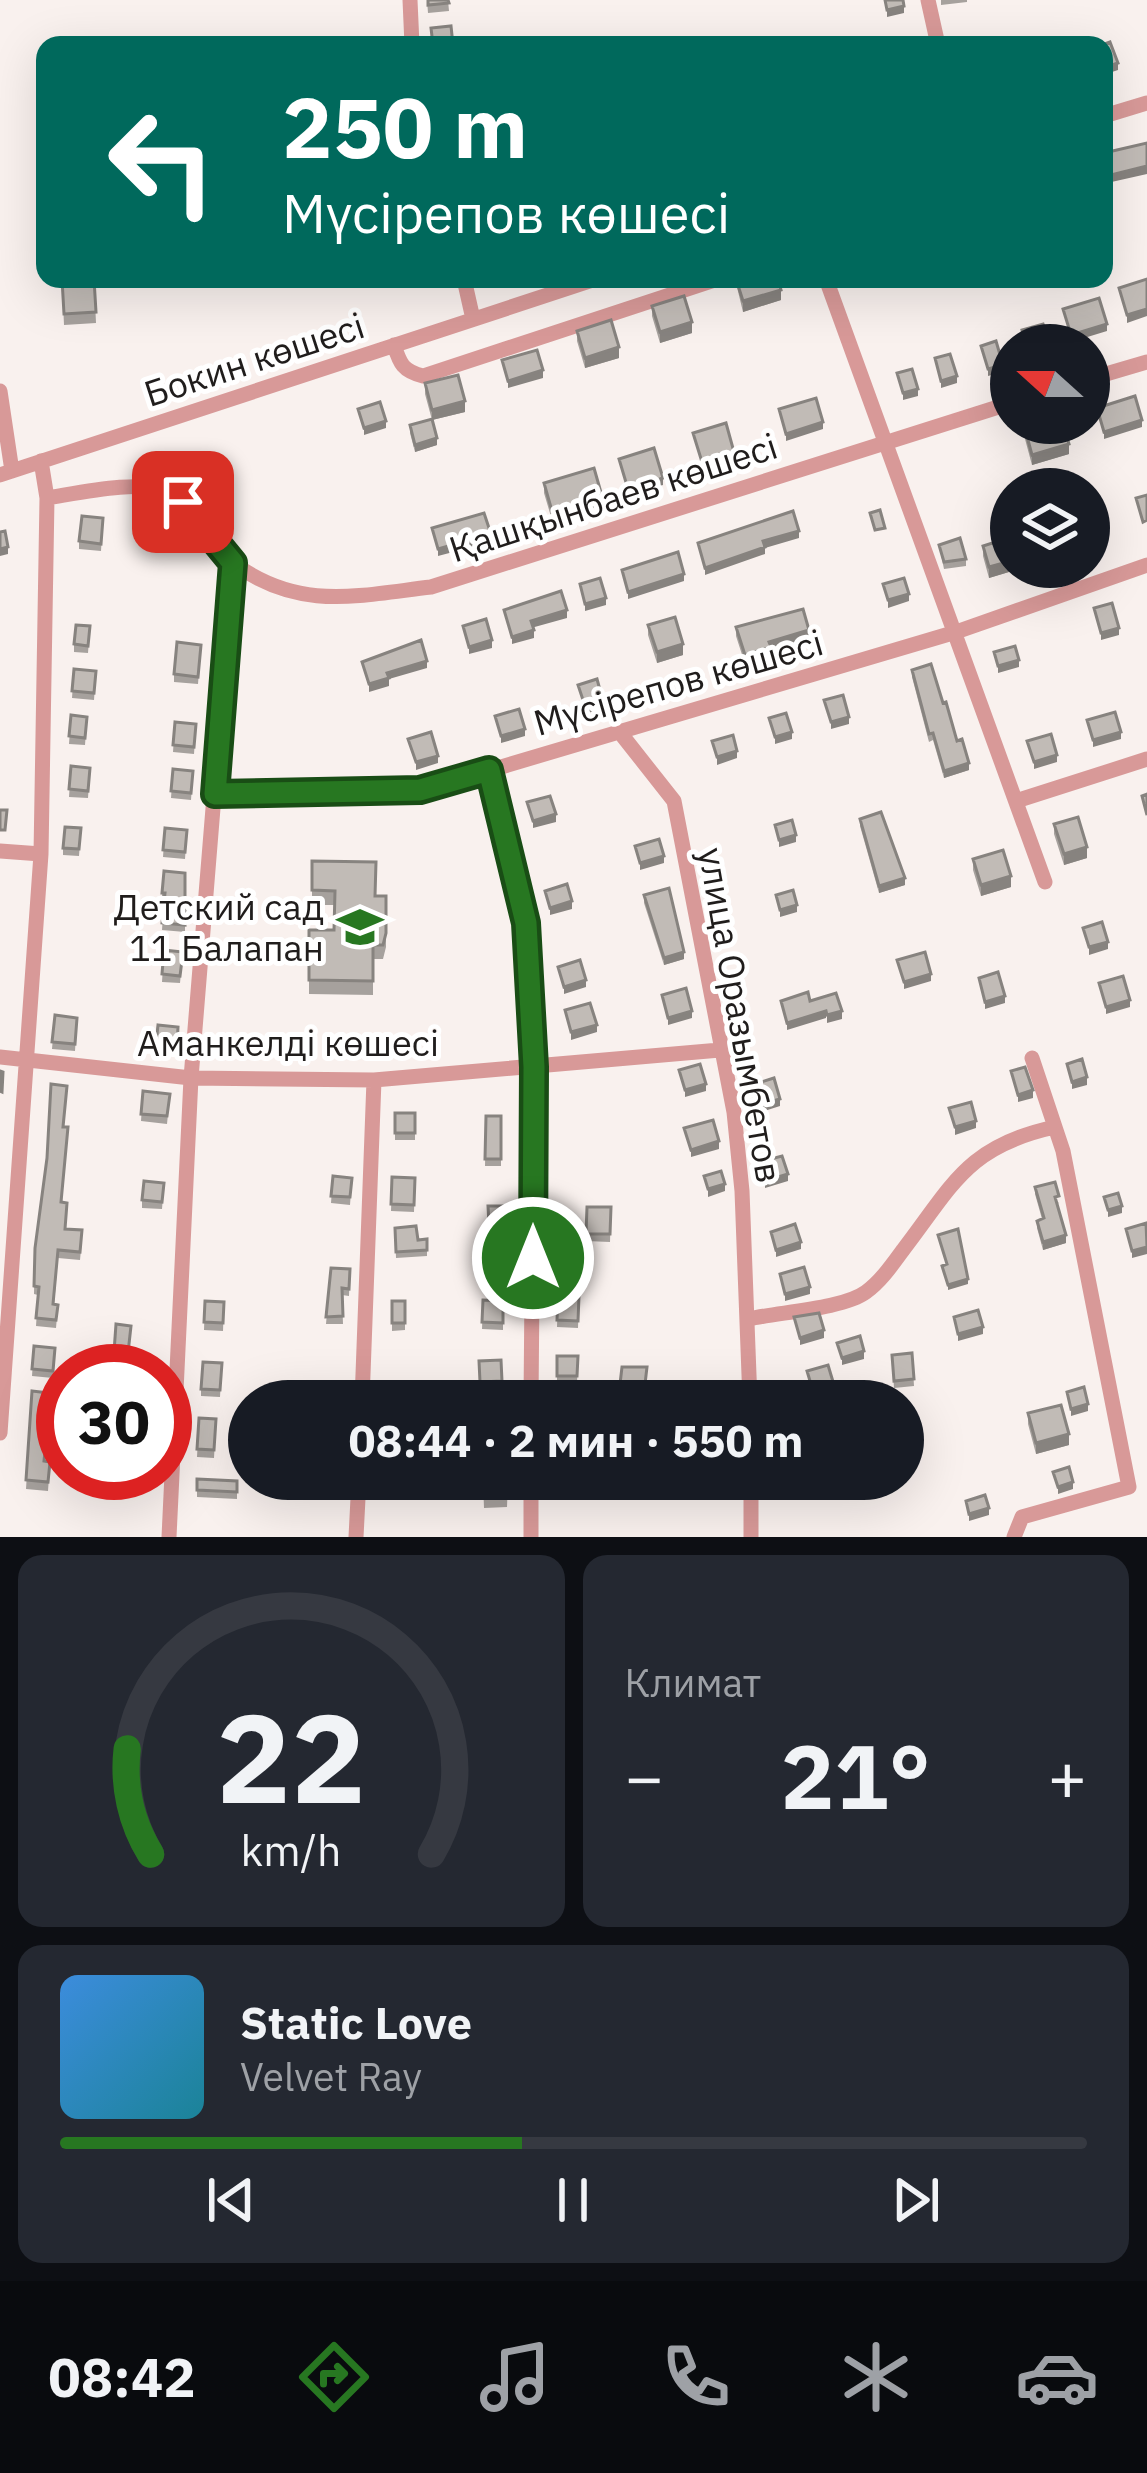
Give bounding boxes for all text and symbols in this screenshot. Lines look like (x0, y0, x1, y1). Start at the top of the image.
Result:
text: 250 m (282, 72, 528, 181)
icon: left (84, 84, 240, 240)
text: Мүсірепов көшесі (282, 178, 730, 248)
street label: Бокин көшесі (138, 301, 370, 417)
north arrow (990, 324, 1110, 444)
map controls (990, 324, 1110, 588)
street label: Қашқынбаев көшесі (443, 422, 783, 572)
pin (132, 451, 234, 553)
button: layers (990, 468, 1110, 588)
icon: arrive (150, 469, 216, 535)
street label: Мүсірепов көшесі (528, 618, 828, 746)
street label: улица Оразымбетов (688, 844, 794, 1186)
place label: Детский сад 11 Балапан (114, 883, 324, 971)
school or university icon: Детский сад 11 Балапан (335, 902, 385, 952)
street label: Аманкелді көшесі (137, 1019, 439, 1066)
position arrow (470, 1195, 596, 1321)
speed limit sign: 30 (36, 1344, 192, 1500)
text: 08:44 · 2 мин · 550 m (349, 1411, 803, 1469)
text: Климат (625, 1657, 761, 1708)
text: 22 (216, 1675, 366, 1837)
text: 21° (781, 1717, 931, 1834)
text: − (625, 1733, 664, 1819)
text: + (1047, 1733, 1087, 1819)
text: km/h (241, 1822, 342, 1878)
text: Static Love (240, 1993, 472, 2051)
text: Velvet Ray (240, 2051, 422, 2102)
icon: previous (198, 2167, 264, 2233)
icon: pause (540, 2167, 606, 2233)
icon: next (883, 2167, 949, 2233)
icon: directions (292, 2335, 376, 2419)
icon: music (473, 2335, 557, 2419)
icon: phone (654, 2335, 738, 2419)
icon: climate (834, 2335, 918, 2419)
icon: car (1015, 2335, 1099, 2419)
text: 08:42 (48, 2342, 196, 2412)

